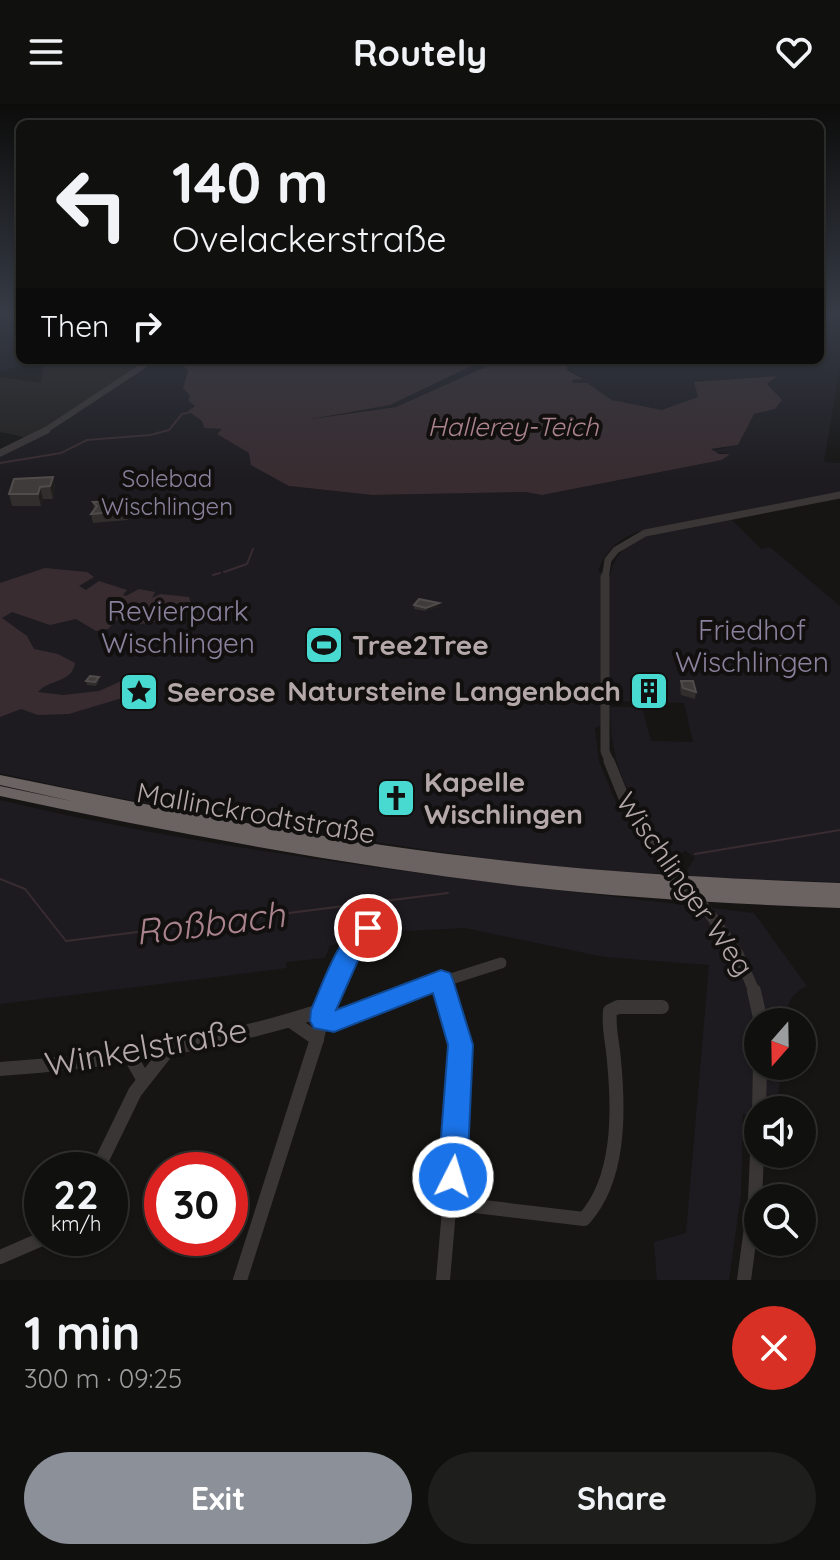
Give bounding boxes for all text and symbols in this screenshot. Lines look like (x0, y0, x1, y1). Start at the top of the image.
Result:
icon: menu (24, 30, 68, 74)
text: Routely (353, 30, 487, 75)
icon: heart (772, 30, 816, 74)
text: 140 m (172, 147, 328, 217)
icon: left (40, 152, 144, 256)
text: Ovelackerstraße (172, 216, 447, 261)
icon: right (125, 304, 169, 348)
text: Then (40, 307, 109, 345)
water label: Hallerey-Teich (428, 410, 600, 443)
park label: Solebad Wischlingen (101, 463, 233, 521)
park label: Revierpark Wischlingen (101, 593, 255, 660)
park label: Friedhof Wischlingen (675, 612, 829, 679)
sports icon: Tree2Tree (303, 624, 345, 666)
place label: Tree2Tree (352, 627, 489, 662)
building icon: Natursteine Langenbach (628, 670, 670, 712)
place icon: Seerose (118, 671, 160, 713)
place label: Natursteine Langenbach (287, 673, 621, 708)
place label: Seerose (167, 674, 276, 709)
place label: Kapelle Wischlingen (424, 764, 583, 831)
street label: Mallinckrodtstraße (134, 774, 378, 851)
church icon: Kapelle Wischlingen (375, 777, 417, 819)
street label: Wischlinger Weg (609, 785, 762, 982)
water label: Roßbach (133, 891, 288, 954)
pin (334, 894, 402, 962)
icon: arrive (346, 906, 390, 950)
street label: Winkelstraße (41, 1008, 251, 1085)
north arrow (744, 1008, 816, 1080)
map controls (744, 1008, 816, 1256)
button: sound (744, 1096, 816, 1168)
position arrow (411, 1135, 495, 1219)
speed limit sign: 30 (144, 1152, 248, 1256)
text: 22 (53, 1169, 99, 1219)
button: search (744, 1184, 816, 1256)
text: km/h (51, 1211, 101, 1236)
text: 1 min (24, 1302, 140, 1362)
button: close (732, 1306, 816, 1390)
text: 300 m · 09:25 (24, 1362, 182, 1395)
button: Exit (24, 1452, 412, 1544)
button: Share (428, 1452, 816, 1544)

